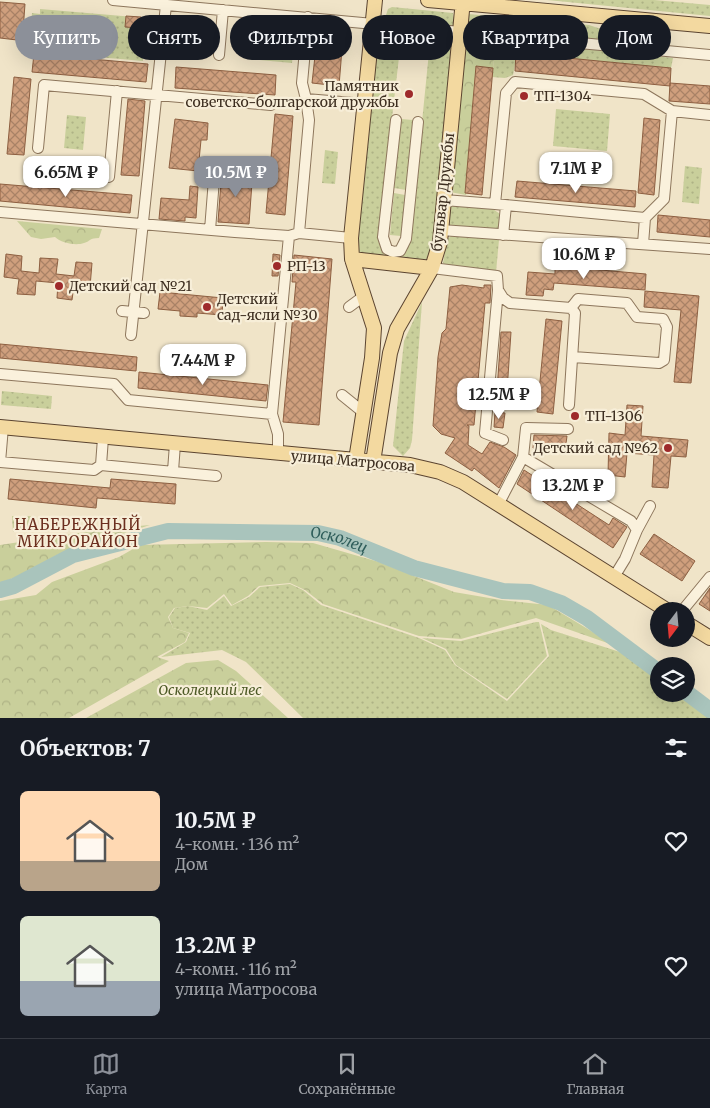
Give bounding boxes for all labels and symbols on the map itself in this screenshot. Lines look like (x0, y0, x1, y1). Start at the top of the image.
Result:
place label: Памятник советско-болгарской дружбы (185, 77, 399, 111)
place label: ТП-1304 (534, 87, 592, 105)
marker: Памятник советско-болгарской дружбы (403, 88, 415, 100)
marker: ТП-1304 (518, 90, 530, 102)
street label: бульвар Дружбы (428, 132, 458, 252)
pin: 7.1M ₽ (535, 152, 617, 194)
pin: 6.65M ₽ (20, 156, 112, 198)
pin: 10.5M ₽ (190, 156, 282, 198)
pin: 10.6M ₽ (538, 238, 630, 280)
place label: РП-13 (287, 257, 326, 275)
marker: РП-13 (271, 260, 283, 272)
place label: Детский сад №21 (69, 277, 192, 295)
marker: Детский сад №21 (53, 280, 65, 292)
place label: Детский сад-ясли №30 (217, 290, 318, 324)
marker: Детский сад-ясли №30 (201, 301, 213, 313)
pin: 7.44M ₽ (157, 344, 249, 386)
pin: 12.5M ₽ (453, 378, 545, 420)
place label: ТП-1306 (585, 407, 642, 425)
marker: ТП-1306 (569, 410, 581, 422)
place label: Детский сад №62 (533, 439, 658, 457)
marker: Детский сад №62 (662, 442, 674, 454)
street label: улица Матросова (290, 447, 416, 475)
pin: 13.2M ₽ (527, 468, 619, 511)
district label: НАБЕРЕЖНЫЙ МИКРОРАЙОН (15, 514, 141, 551)
water label: Осколец (310, 523, 371, 557)
north arrow (650, 602, 695, 648)
park label: Осколецкий лес (158, 681, 262, 699)

